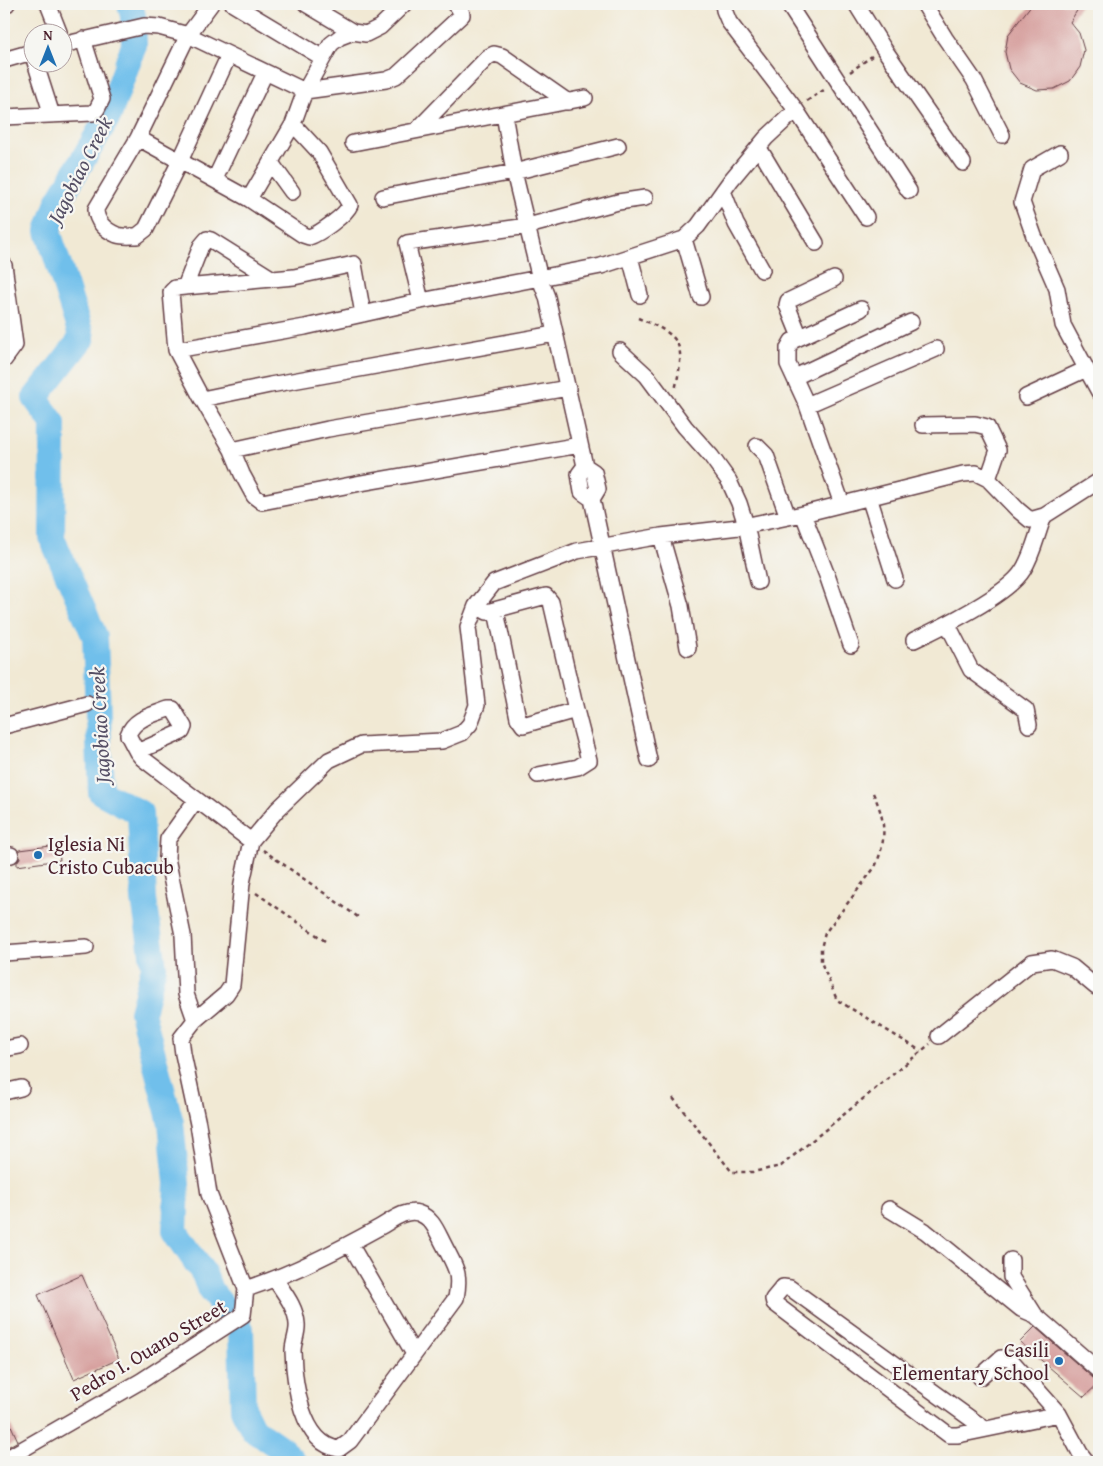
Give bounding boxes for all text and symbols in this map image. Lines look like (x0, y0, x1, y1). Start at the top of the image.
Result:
north arrow (22, 22, 72, 72)
text: N (43, 25, 53, 45)
water label: Jagobiao Creek (38, 110, 120, 232)
water label: Jagobiao Creek (81, 665, 118, 787)
place label: Iglesia Ni Cristo Cubacub (48, 829, 174, 881)
marker: Iglesia Ni Cristo Cubacub (32, 849, 44, 861)
street label: Pedro I. Ouano Street (64, 1291, 231, 1408)
place label: Casili Elementary School (892, 1335, 1049, 1387)
marker: Casili Elementary School (1053, 1355, 1065, 1367)

